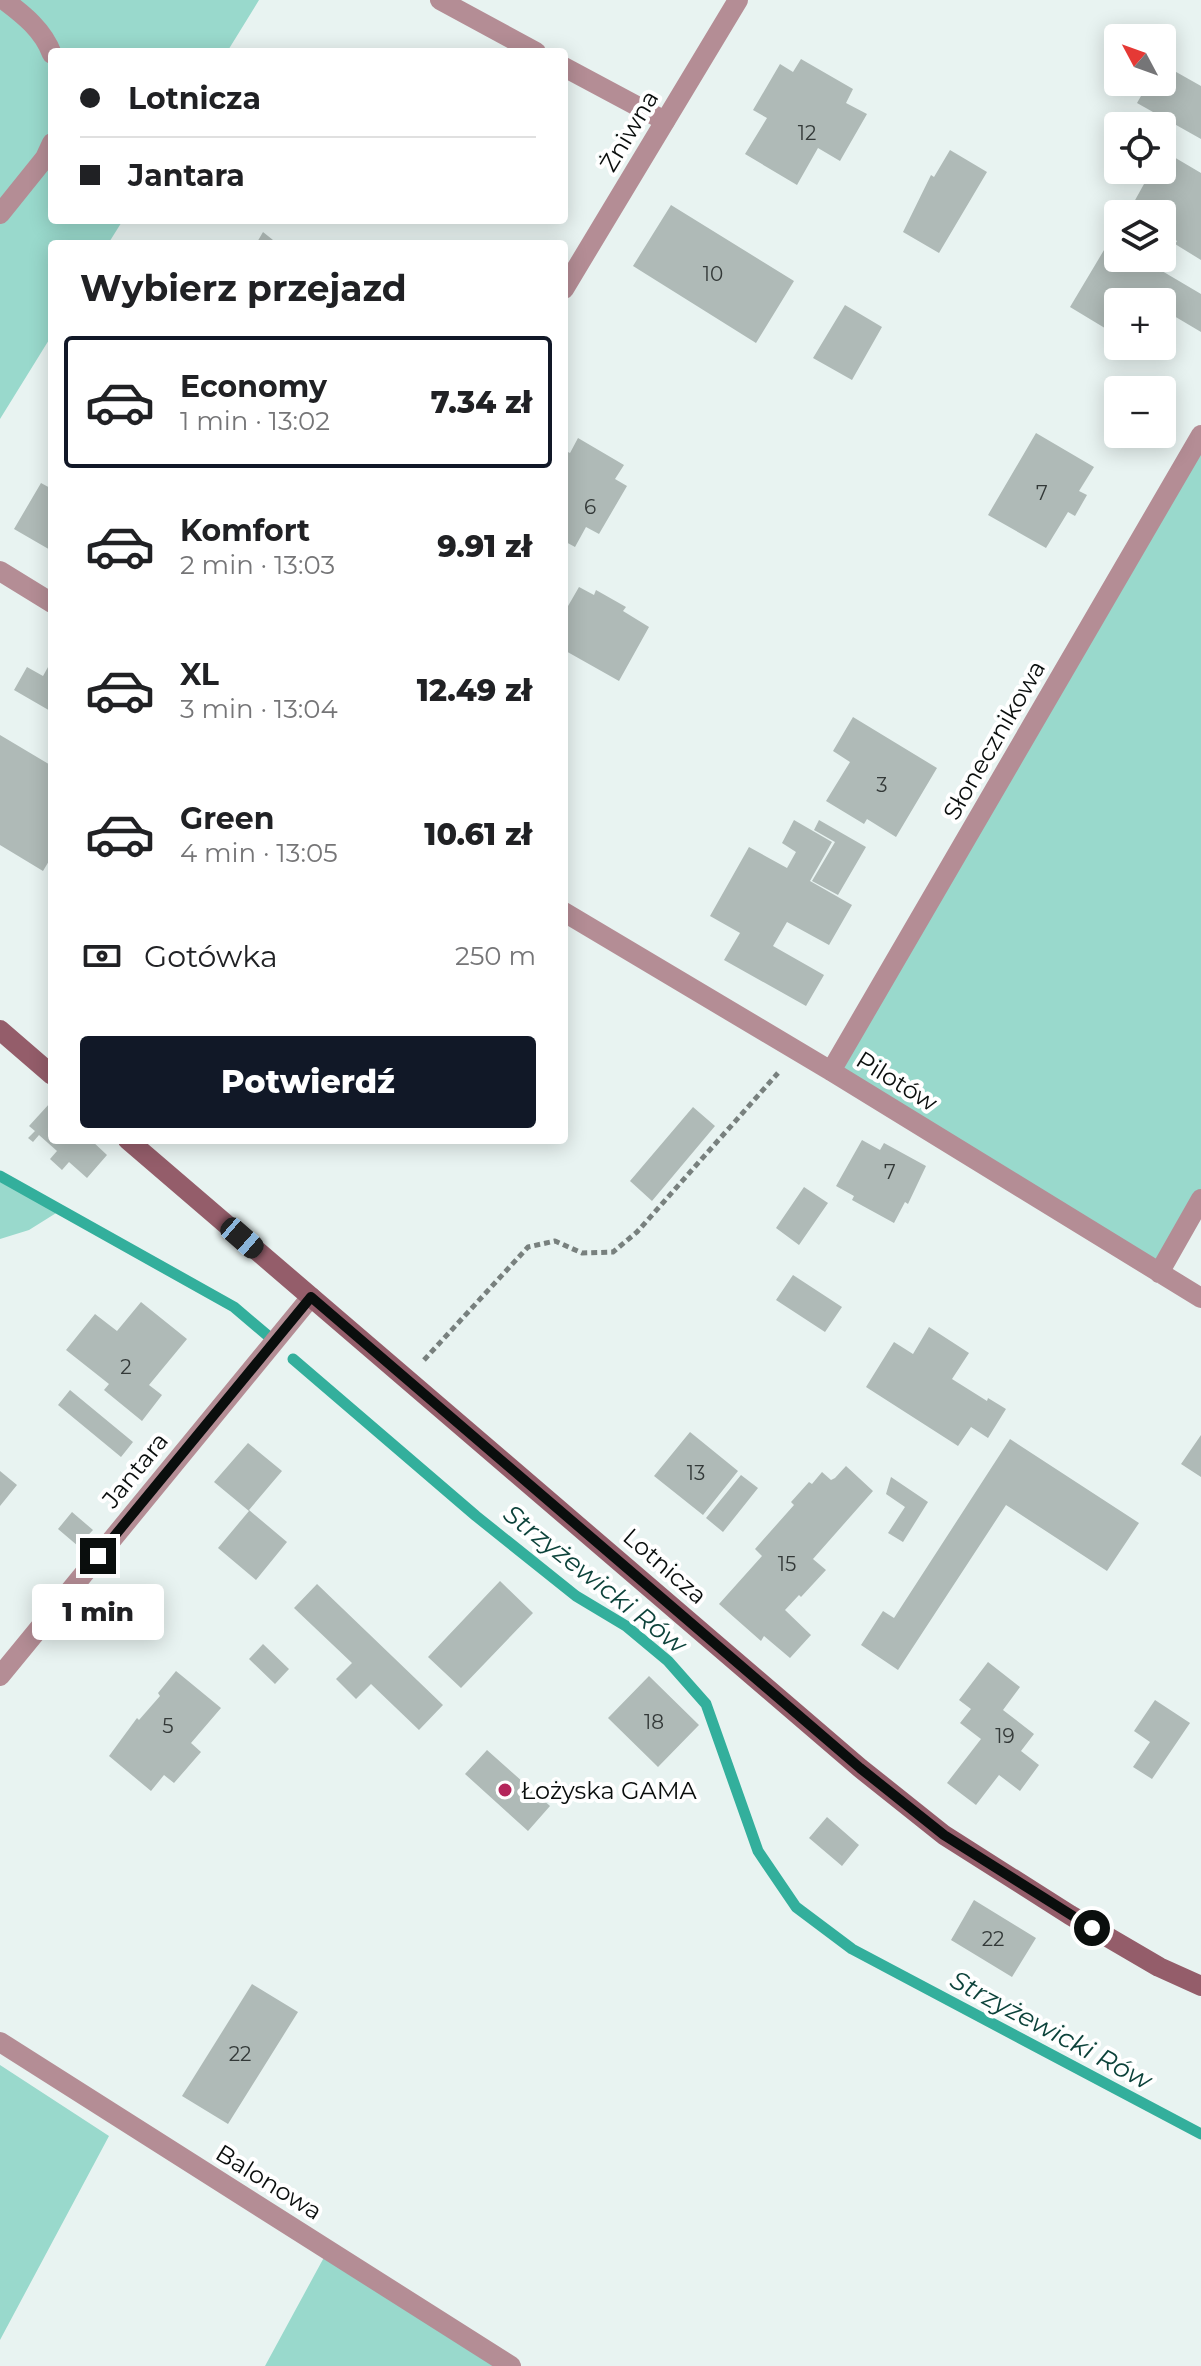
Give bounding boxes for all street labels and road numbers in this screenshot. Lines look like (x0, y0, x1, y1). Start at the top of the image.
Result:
street label: Żniwna (593, 85, 665, 177)
street label: Słonecznikowa (937, 655, 1051, 825)
street label: Pilotów (851, 1045, 943, 1117)
street label: Jantara (95, 1426, 174, 1514)
street label: Lotnicza (617, 1522, 713, 1610)
street label: Balonowa (211, 2138, 327, 2226)

